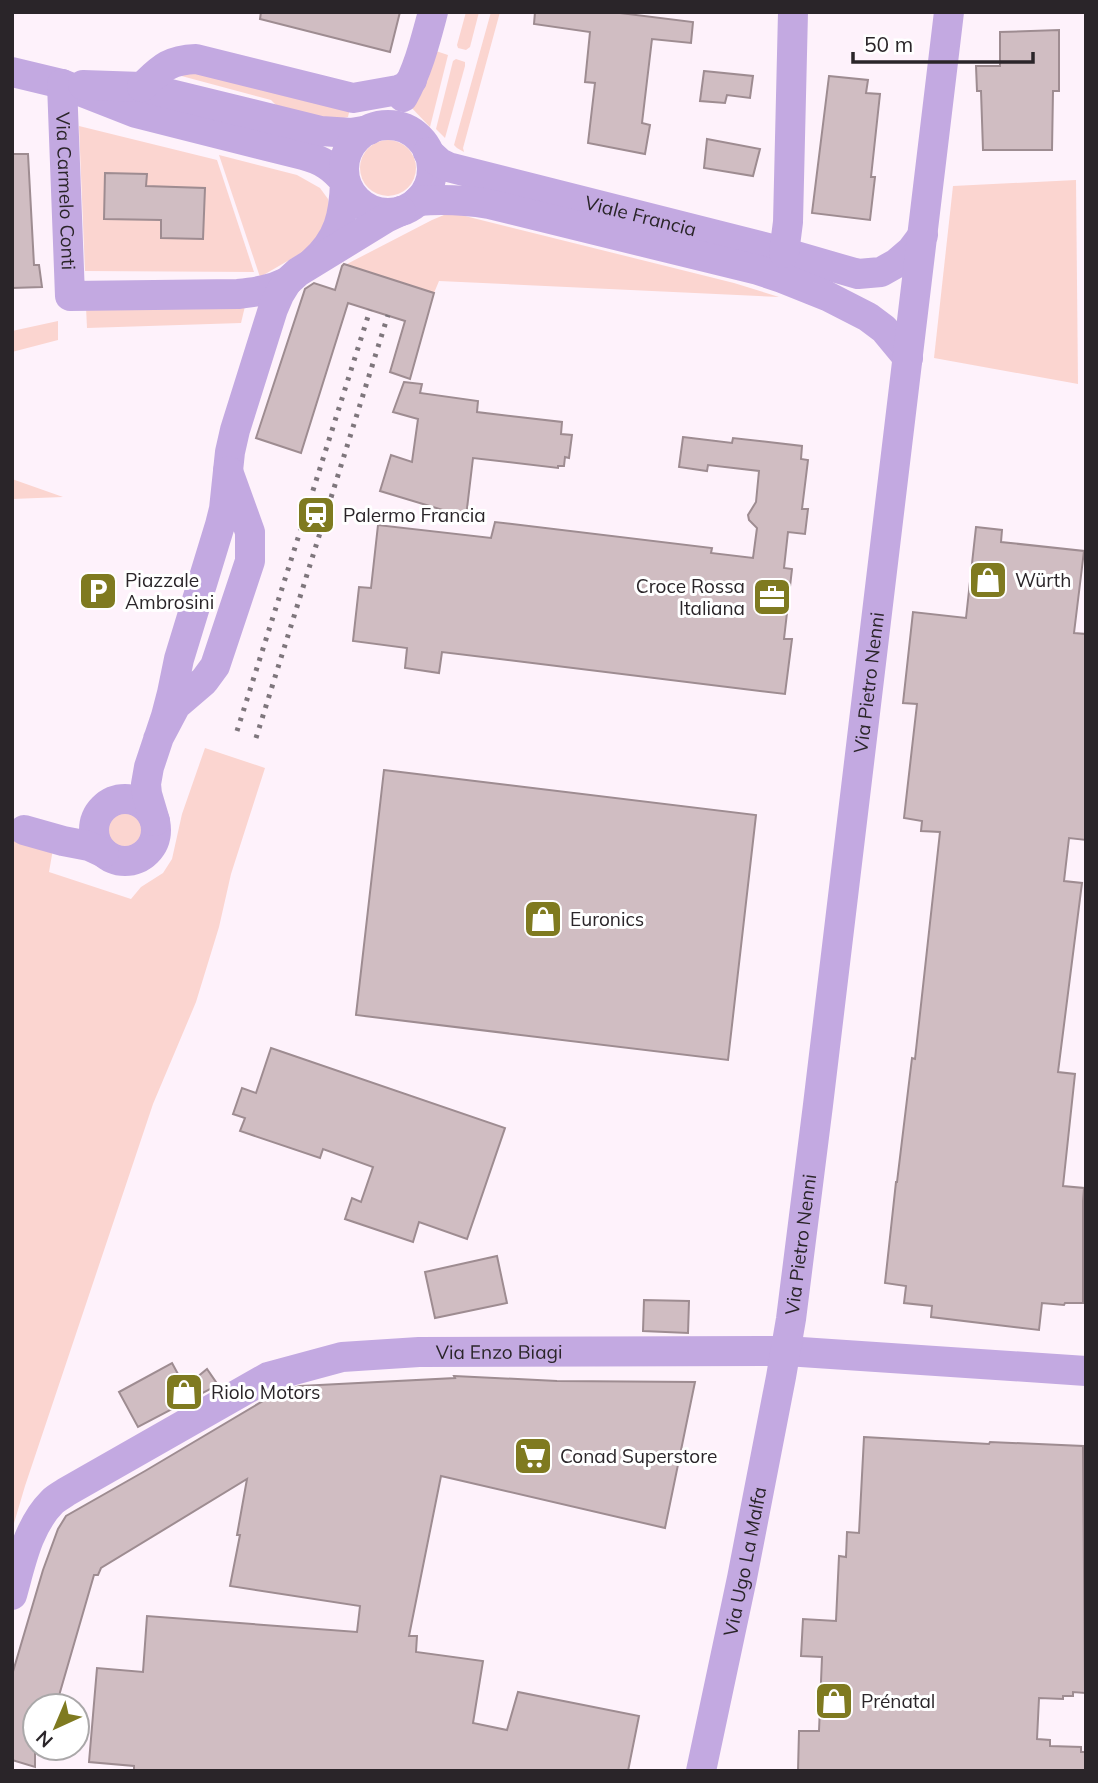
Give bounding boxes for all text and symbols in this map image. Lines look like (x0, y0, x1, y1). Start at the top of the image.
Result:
scale bar (853, 21, 1033, 65)
text: 50 m (864, 31, 913, 57)
street label: Via Carmelo Conti (51, 111, 81, 270)
street label: Viale Francia (582, 190, 699, 241)
station icon: Palermo Francia (295, 494, 337, 536)
place label: Palermo Francia (343, 503, 486, 527)
shop icon: Würth (967, 559, 1009, 601)
place label: Piazzale Ambrosini (125, 568, 214, 614)
place label: Würth (1015, 568, 1071, 592)
parking icon: Piazzale Ambrosini (77, 570, 119, 612)
place label: Croce Rossa Italiana (636, 574, 745, 620)
office icon: Croce Rossa Italiana (751, 576, 793, 618)
street label: Via Pietro Nenni (848, 611, 889, 755)
shop icon: Euronics (522, 898, 564, 940)
place label: Euronics (570, 907, 644, 931)
street label: Via Pietro Nenni (780, 1173, 821, 1316)
street label: Via Enzo Biagi (436, 1340, 563, 1364)
shop icon: Riolo Motors (163, 1371, 205, 1413)
place label: Riolo Motors (211, 1380, 321, 1404)
supermarket icon: Conad Superstore (512, 1435, 554, 1477)
place label: Conad Superstore (560, 1444, 717, 1468)
street label: Via Ugo La Malfa (718, 1485, 771, 1639)
shop icon: Prénatal (813, 1680, 855, 1722)
place label: Prénatal (861, 1689, 935, 1713)
north arrow (21, 1692, 91, 1762)
text: N (31, 1726, 58, 1753)

